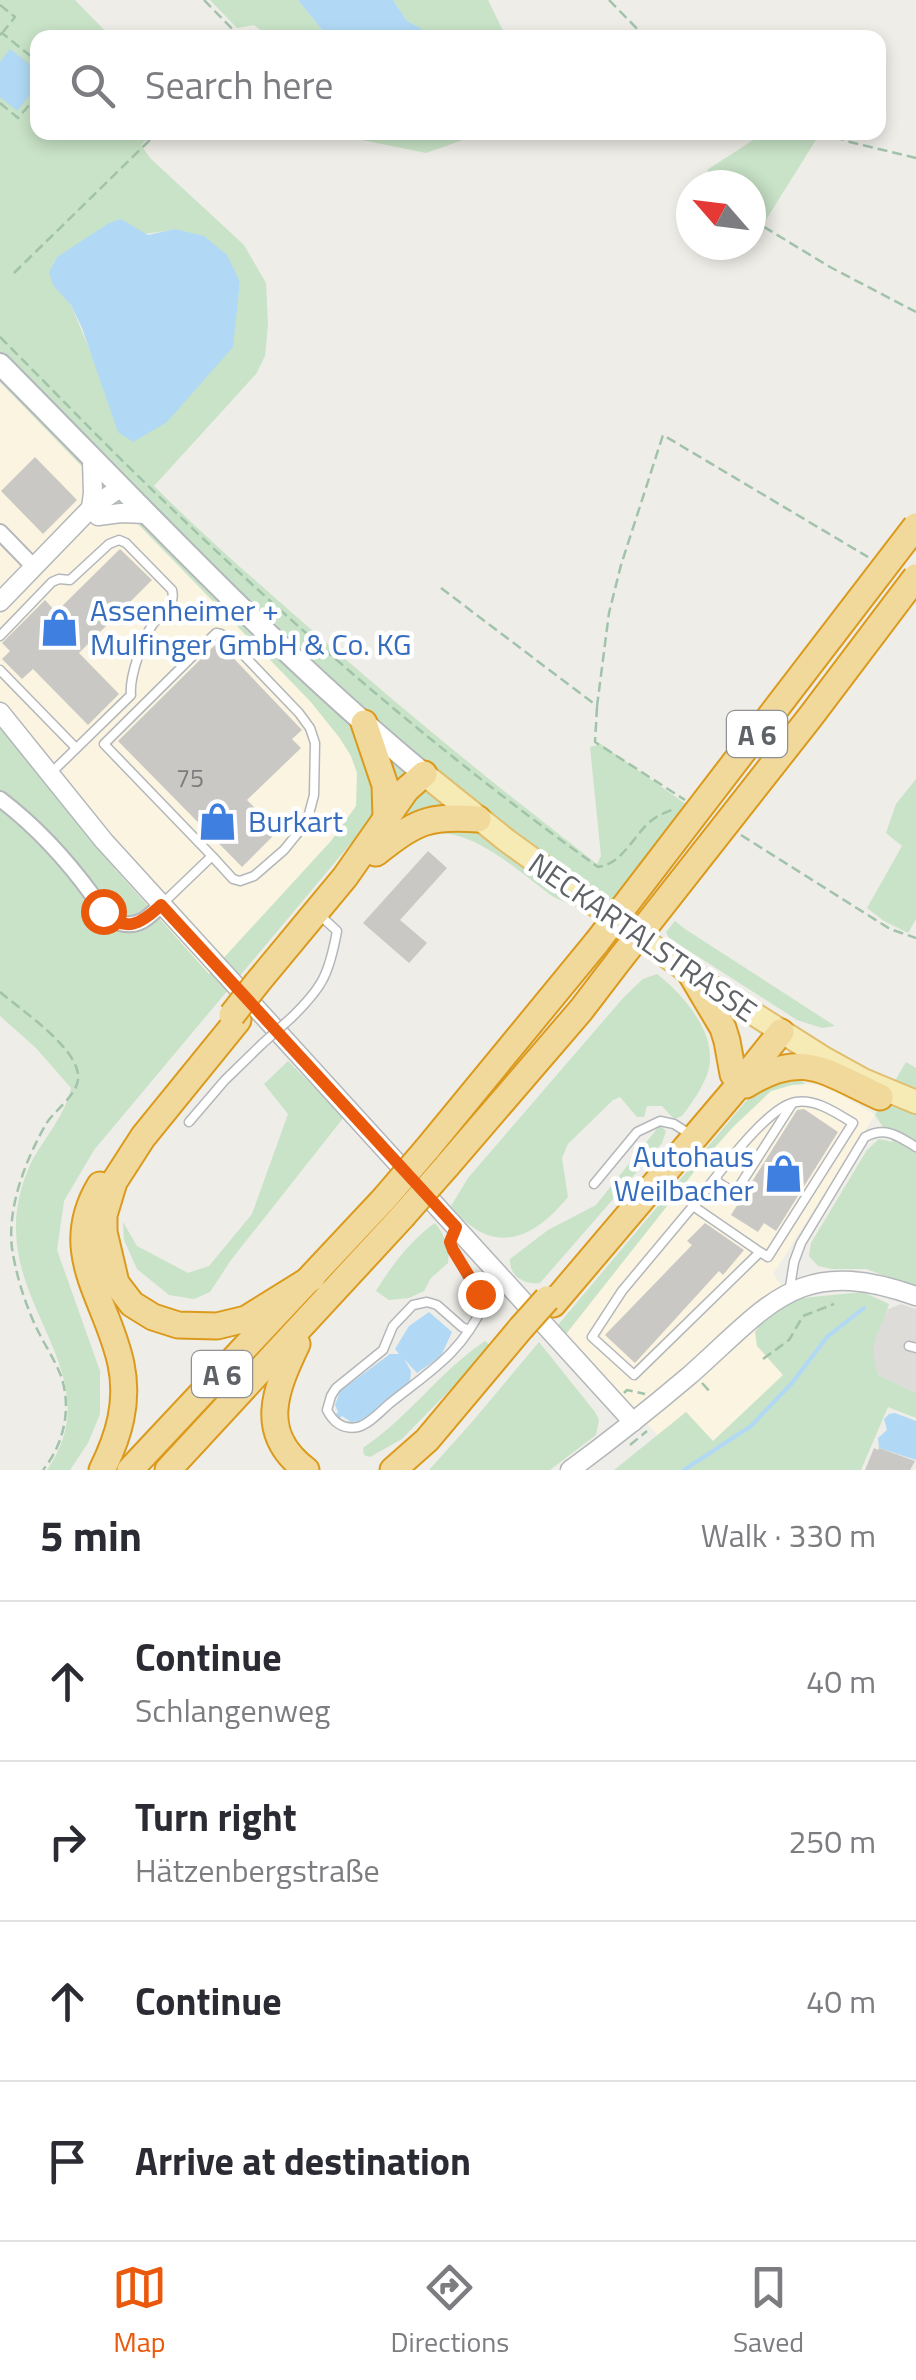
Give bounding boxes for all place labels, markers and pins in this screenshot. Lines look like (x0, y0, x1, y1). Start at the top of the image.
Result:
place label: Assenheimer + Mulfinger GmbH & Co. KG (90, 587, 411, 667)
shop icon: Assenheimer + Mulfinger GmbH & Co. KG (39, 606, 81, 648)
place label: Burkart (248, 798, 343, 844)
shop icon: Burkart (197, 800, 239, 842)
place label: Autohaus Weilbacher (614, 1133, 754, 1213)
shop icon: Autohaus Weilbacher (763, 1152, 805, 1194)

